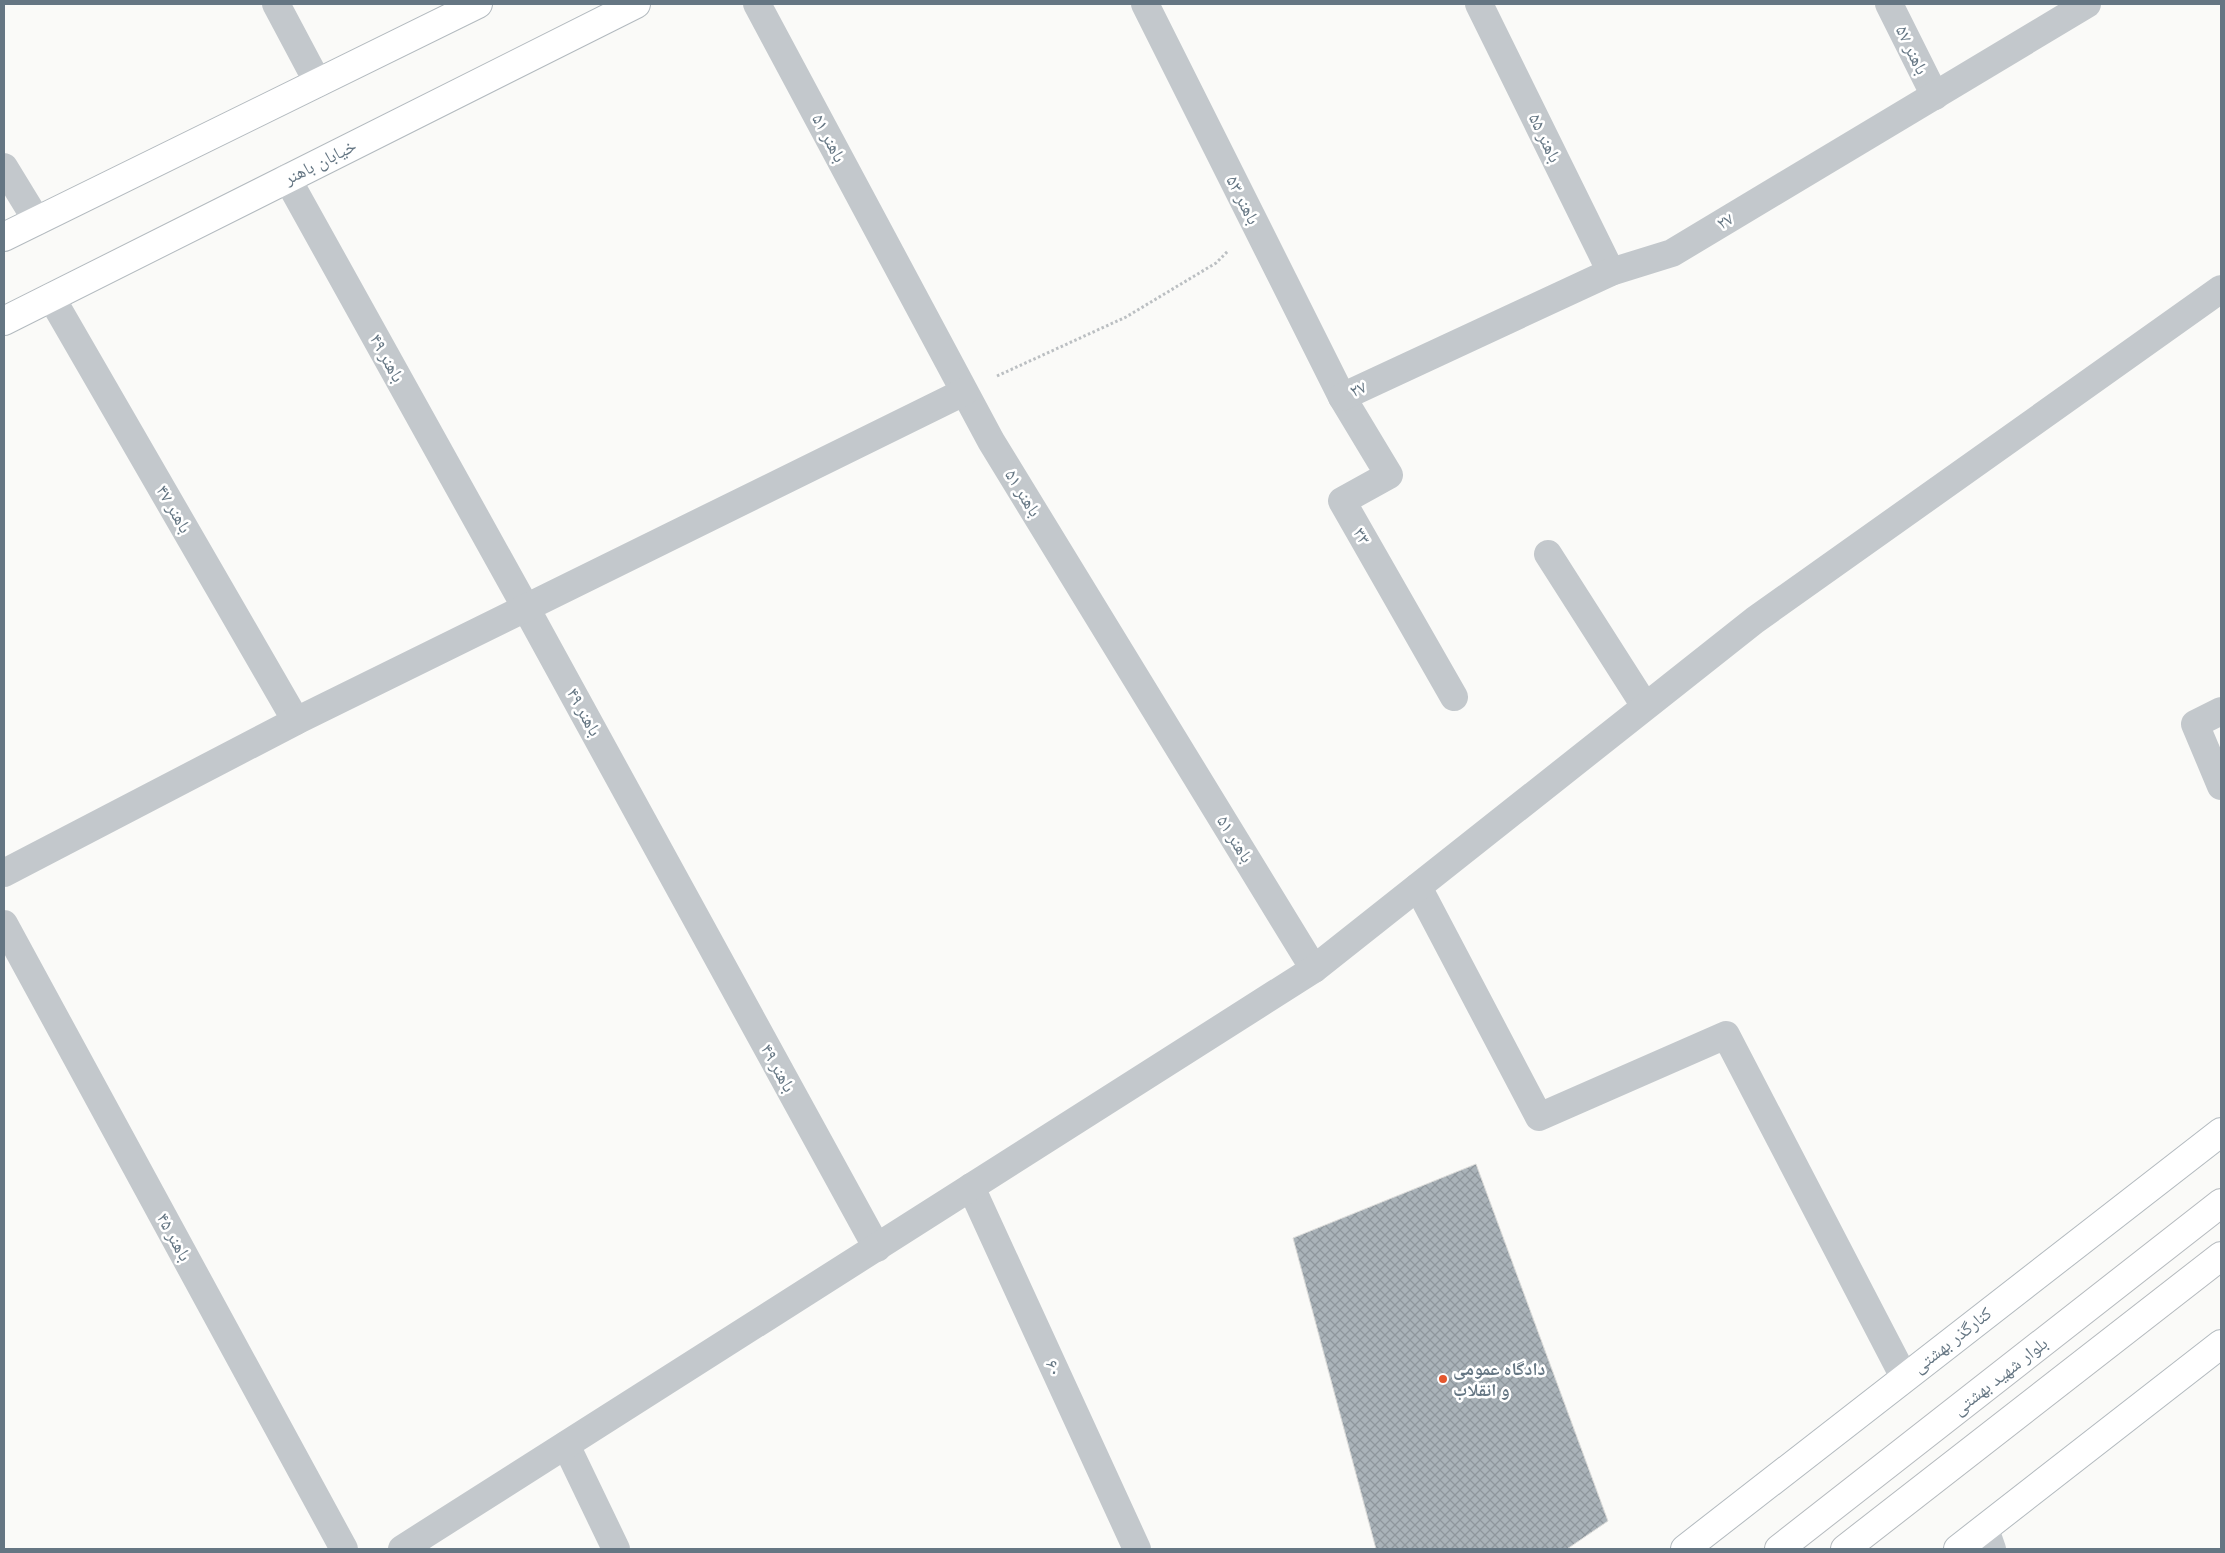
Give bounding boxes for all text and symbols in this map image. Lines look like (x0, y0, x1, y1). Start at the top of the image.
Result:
street label: باهنر ۵۷ (1891, 22, 1933, 78)
street label: باهنر ۵۱ (807, 110, 851, 166)
street label: باهنر ۵۵ (1524, 110, 1566, 166)
street label: خیابان باهنر (279, 134, 360, 190)
street label: باهنر ۵۳ (1222, 172, 1265, 228)
street label: ۲۷ (1712, 207, 1737, 234)
street label: باهنر ۴۹ (365, 330, 409, 386)
street label: ۲۷ (1346, 376, 1370, 401)
street label: باهنر ۵۱ (1000, 465, 1046, 521)
street label: باهنر ۴۷ (152, 481, 197, 537)
street label: ۳۳ (1349, 523, 1376, 548)
street label: باهنر ۴۹ (562, 684, 606, 740)
street label: باهنر ۵۱ (1212, 811, 1258, 867)
street label: باهنر ۴۹ (756, 1040, 800, 1096)
street label: باهنر ۴۵ (152, 1209, 196, 1265)
street label: کنارگذر بهشتی (1908, 1302, 1996, 1378)
street label: بلوار شهید بهشتی (1948, 1332, 2052, 1420)
street label: ۶۰ (1042, 1356, 1067, 1380)
place label: دادگاه عمومی و انقلاب (1453, 1358, 1546, 1401)
marker: دادگاه عمومی و انقلاب (1437, 1373, 1449, 1385)

